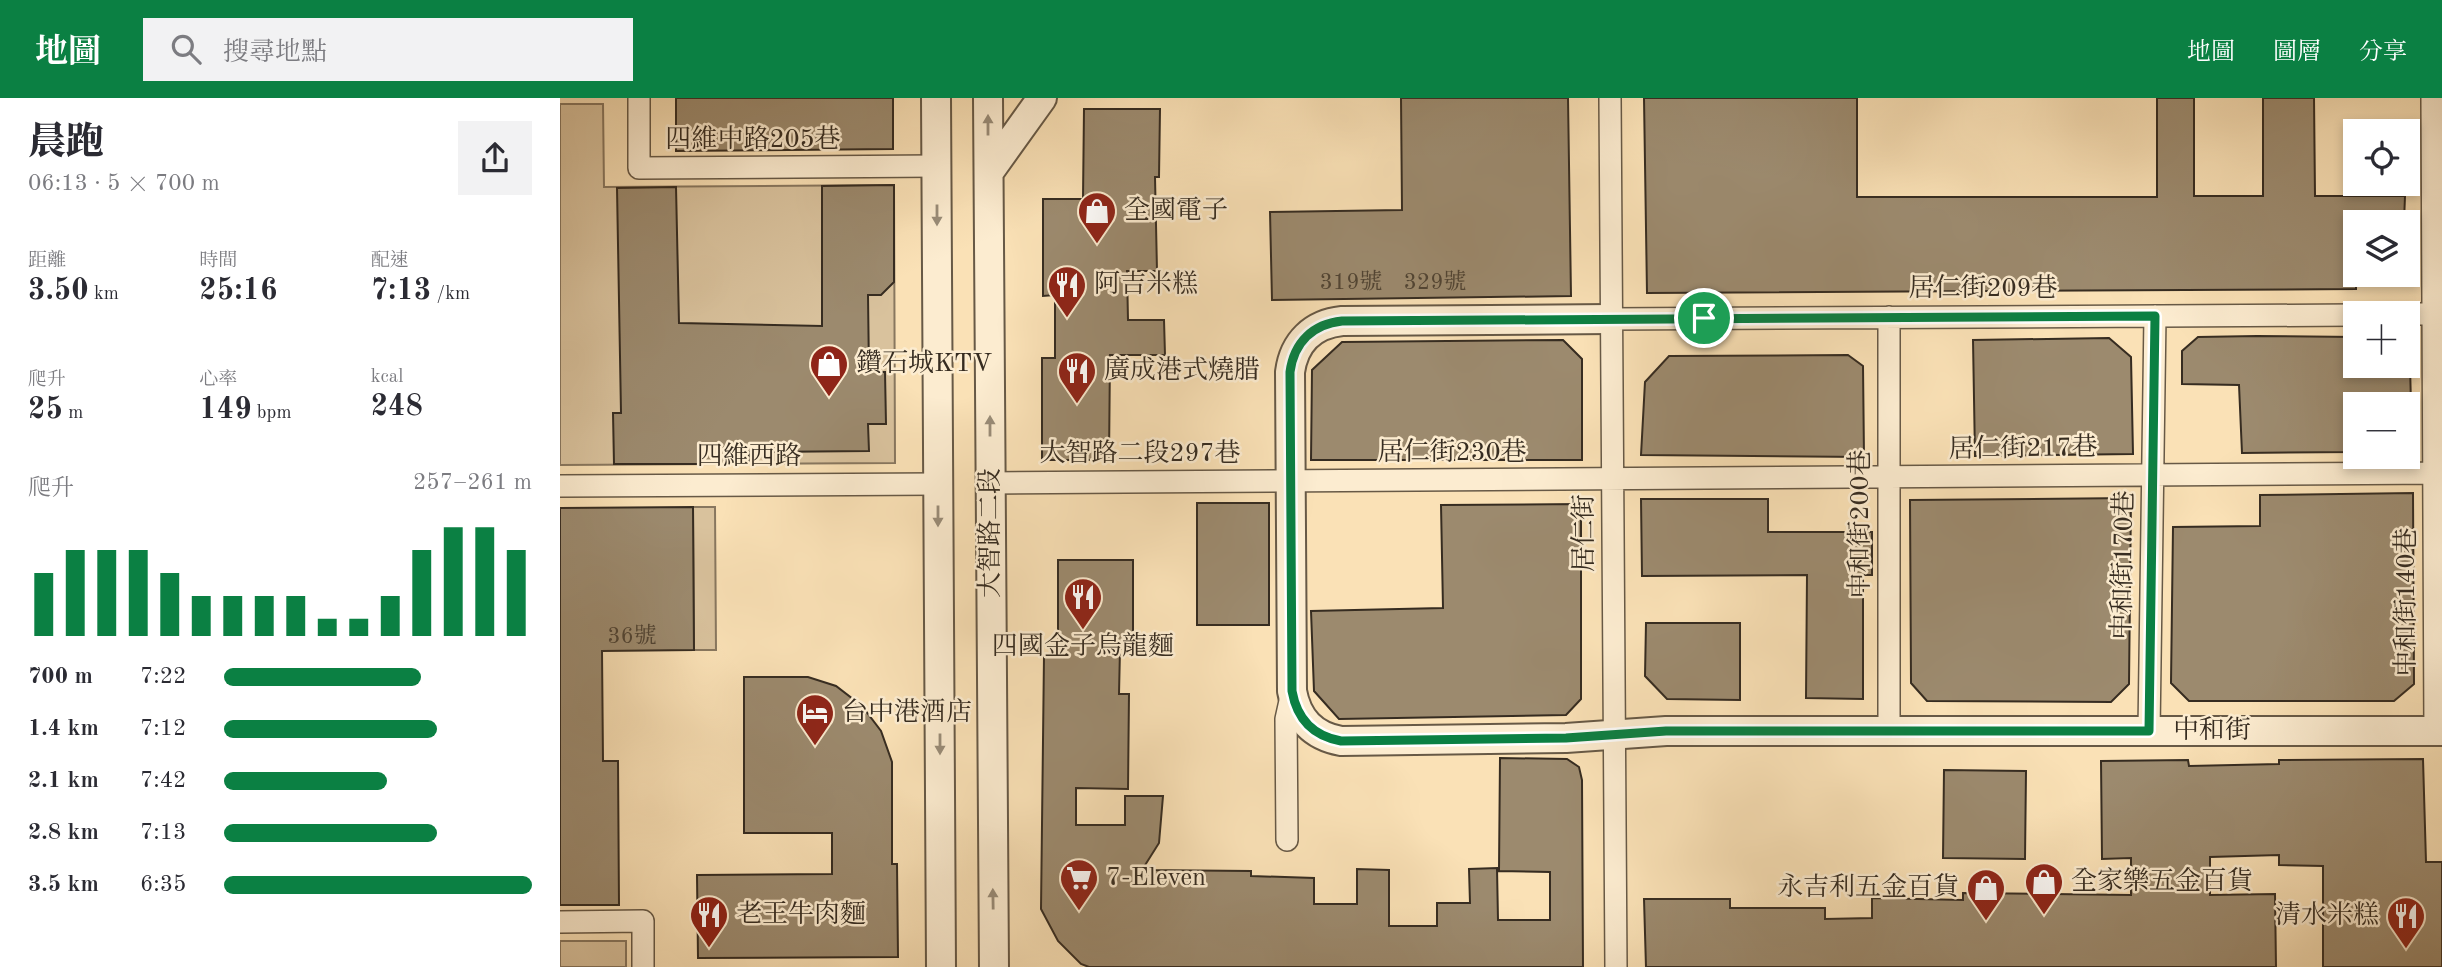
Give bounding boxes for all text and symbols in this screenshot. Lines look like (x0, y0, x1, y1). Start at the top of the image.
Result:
search box (143, 18, 633, 81)
icon: search (167, 30, 205, 68)
text: 地圖 (35, 37, 101, 70)
text: 搜尋地點 (223, 40, 327, 66)
text: 地圖 (2187, 41, 2235, 65)
text: 圖層 (2273, 41, 2321, 65)
text: 分享 (2359, 41, 2407, 65)
one-way arrow (983, 114, 994, 136)
map controls (2343, 119, 2420, 469)
button: locate (2343, 119, 2420, 196)
button: share (458, 121, 532, 195)
text: 晨跑 (28, 125, 104, 163)
street label: 四維中路205巷 (665, 125, 841, 153)
text: 06:13 · 5 × 700 m (28, 172, 220, 195)
shop icon: 全國電子 (1076, 190, 1118, 245)
place label: 全國電子 (1124, 196, 1228, 224)
one-way arrow (931, 204, 943, 226)
button: layers (2343, 210, 2420, 287)
text: 距離 (28, 252, 66, 271)
text: 時間 (199, 252, 237, 271)
text: 配速 (371, 252, 409, 271)
restaurant icon: 阿吉米糕 (1046, 264, 1088, 319)
house number: 319號 (1319, 269, 1383, 294)
house number: 329號 (1403, 269, 1467, 294)
place label: 阿吉米糕 (1094, 270, 1198, 298)
street label: 居仁街209巷 (1908, 274, 2058, 302)
text: 3.50 (28, 276, 89, 306)
text: 25:16 (199, 276, 277, 306)
text: 7:13 (371, 276, 431, 306)
text: km (89, 285, 119, 304)
text: /km (431, 285, 470, 304)
pin (1674, 288, 1734, 348)
icon: arrive (1685, 299, 1723, 337)
button: + (2343, 301, 2420, 378)
shop icon: 鑽石城KTV (808, 343, 850, 398)
place label: 鑽石城KTV (856, 349, 992, 377)
restaurant icon: 廣成港式燒腊 (1056, 350, 1098, 405)
place label: 廣成港式燒腊 (1104, 356, 1260, 384)
text: kcal (371, 368, 403, 387)
text: 爬升 (28, 371, 66, 390)
text: 心率 (199, 371, 237, 390)
text: 248 (371, 392, 423, 422)
button: − (2343, 392, 2420, 469)
text: 25 (28, 395, 63, 425)
text: 149 (199, 395, 252, 425)
text: m (63, 404, 83, 423)
text: bpm (252, 404, 292, 423)
one-way arrow (984, 415, 996, 437)
street label: 居仁街217巷 (1948, 433, 2098, 463)
street label: 居仁街230巷 (1377, 438, 1527, 466)
street label: 大智路二段297巷 (1039, 439, 1241, 467)
street label: 四維西路 (697, 442, 801, 470)
street label: 中和街200巷 (1846, 449, 1874, 599)
street label: 大智路二段 (976, 468, 1004, 598)
text: 257–261 m (413, 471, 532, 494)
text: 爬升 (28, 477, 74, 500)
street label: 中和街170巷 (2108, 490, 2138, 640)
street label: 居仁街 (1570, 494, 1598, 572)
one-way arrow (933, 505, 944, 527)
street label: 中和街140巷 (2392, 527, 2420, 677)
restaurant icon: 四國金子烏龍麵 (1062, 576, 1104, 631)
house number: 36號 (607, 623, 657, 648)
place label: 四國金子烏龍麵 (992, 631, 1174, 660)
text: 700 m (28, 665, 93, 688)
text: 7:22 (140, 665, 186, 688)
hotel icon: 台中港酒店 (794, 692, 836, 747)
place label: 台中港酒店 (842, 698, 972, 726)
street label: 中和街 (2173, 716, 2251, 744)
text: 1.4 km (28, 717, 99, 740)
text: 7:12 (140, 717, 186, 740)
one-way arrow (934, 733, 946, 755)
text: 2.1 km (28, 769, 99, 792)
text: 7:42 (140, 769, 186, 792)
text: 2.8 km (28, 821, 99, 844)
text: 7:13 (140, 821, 186, 844)
supermarket icon: 7-Eleven (1058, 857, 1100, 912)
shop icon: 全家樂五金百貨 (2023, 861, 2065, 916)
place label: 7-Eleven (1106, 865, 1206, 891)
shop icon: 永吉利五金百貨 (1965, 867, 2007, 922)
place label: 全家樂五金百貨 (2071, 867, 2253, 895)
text: 3.5 km (28, 873, 99, 896)
text: 6:35 (140, 873, 186, 896)
place label: 永吉利五金百貨 (1777, 873, 1959, 901)
one-way arrow (987, 888, 999, 910)
restaurant icon: 老王牛肉麵 (688, 894, 730, 949)
restaurant icon: 清水米糕 (2385, 895, 2427, 950)
place label: 老王牛肉麵 (736, 900, 866, 928)
place label: 清水米糕 (2275, 901, 2379, 929)

